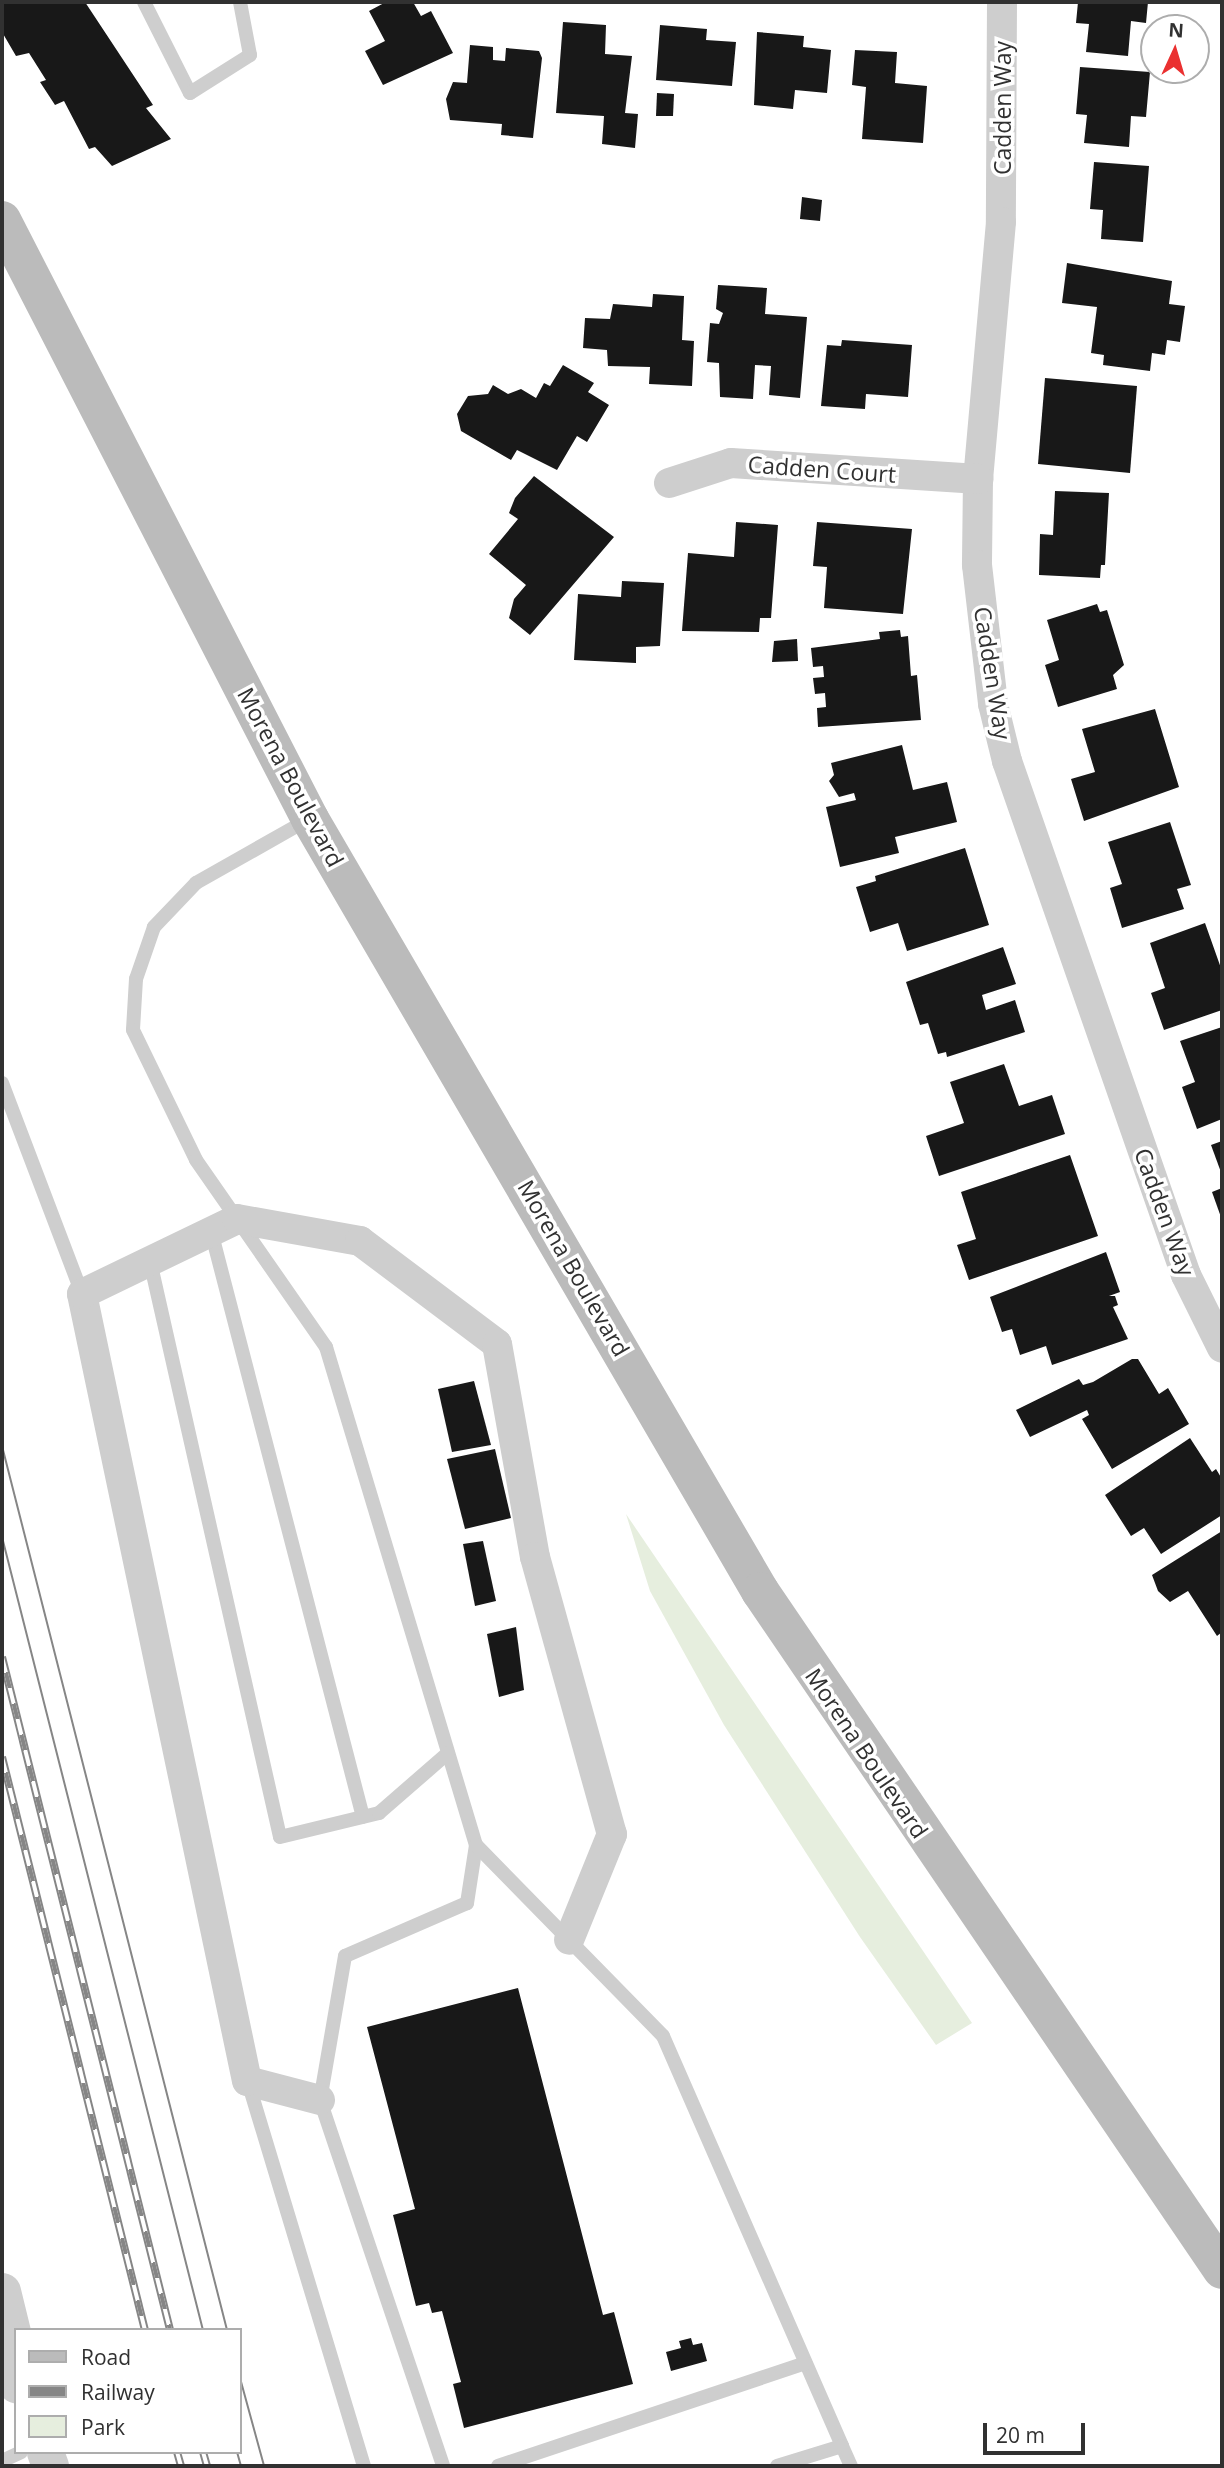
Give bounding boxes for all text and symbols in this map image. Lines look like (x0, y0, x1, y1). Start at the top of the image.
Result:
north arrow (1140, 14, 1210, 84)
text: N (1168, 17, 1185, 44)
street label: Cadden Way (988, 41, 1016, 175)
street label: Cadden Court (747, 450, 897, 488)
street label: Cadden Way (969, 605, 1017, 741)
street label: Morena Boulevard (232, 683, 350, 871)
street label: Cadden Way (1129, 1144, 1201, 1280)
street label: Morena Boulevard (512, 1175, 636, 1361)
street label: Morena Boulevard (800, 1663, 934, 1843)
legend (14, 2328, 242, 2454)
text: Road (81, 2343, 131, 2371)
text: Railway (81, 2378, 155, 2406)
scale bar (986, 2408, 1088, 2452)
text: Park (81, 2413, 125, 2441)
text: 20 m (996, 2421, 1045, 2449)

